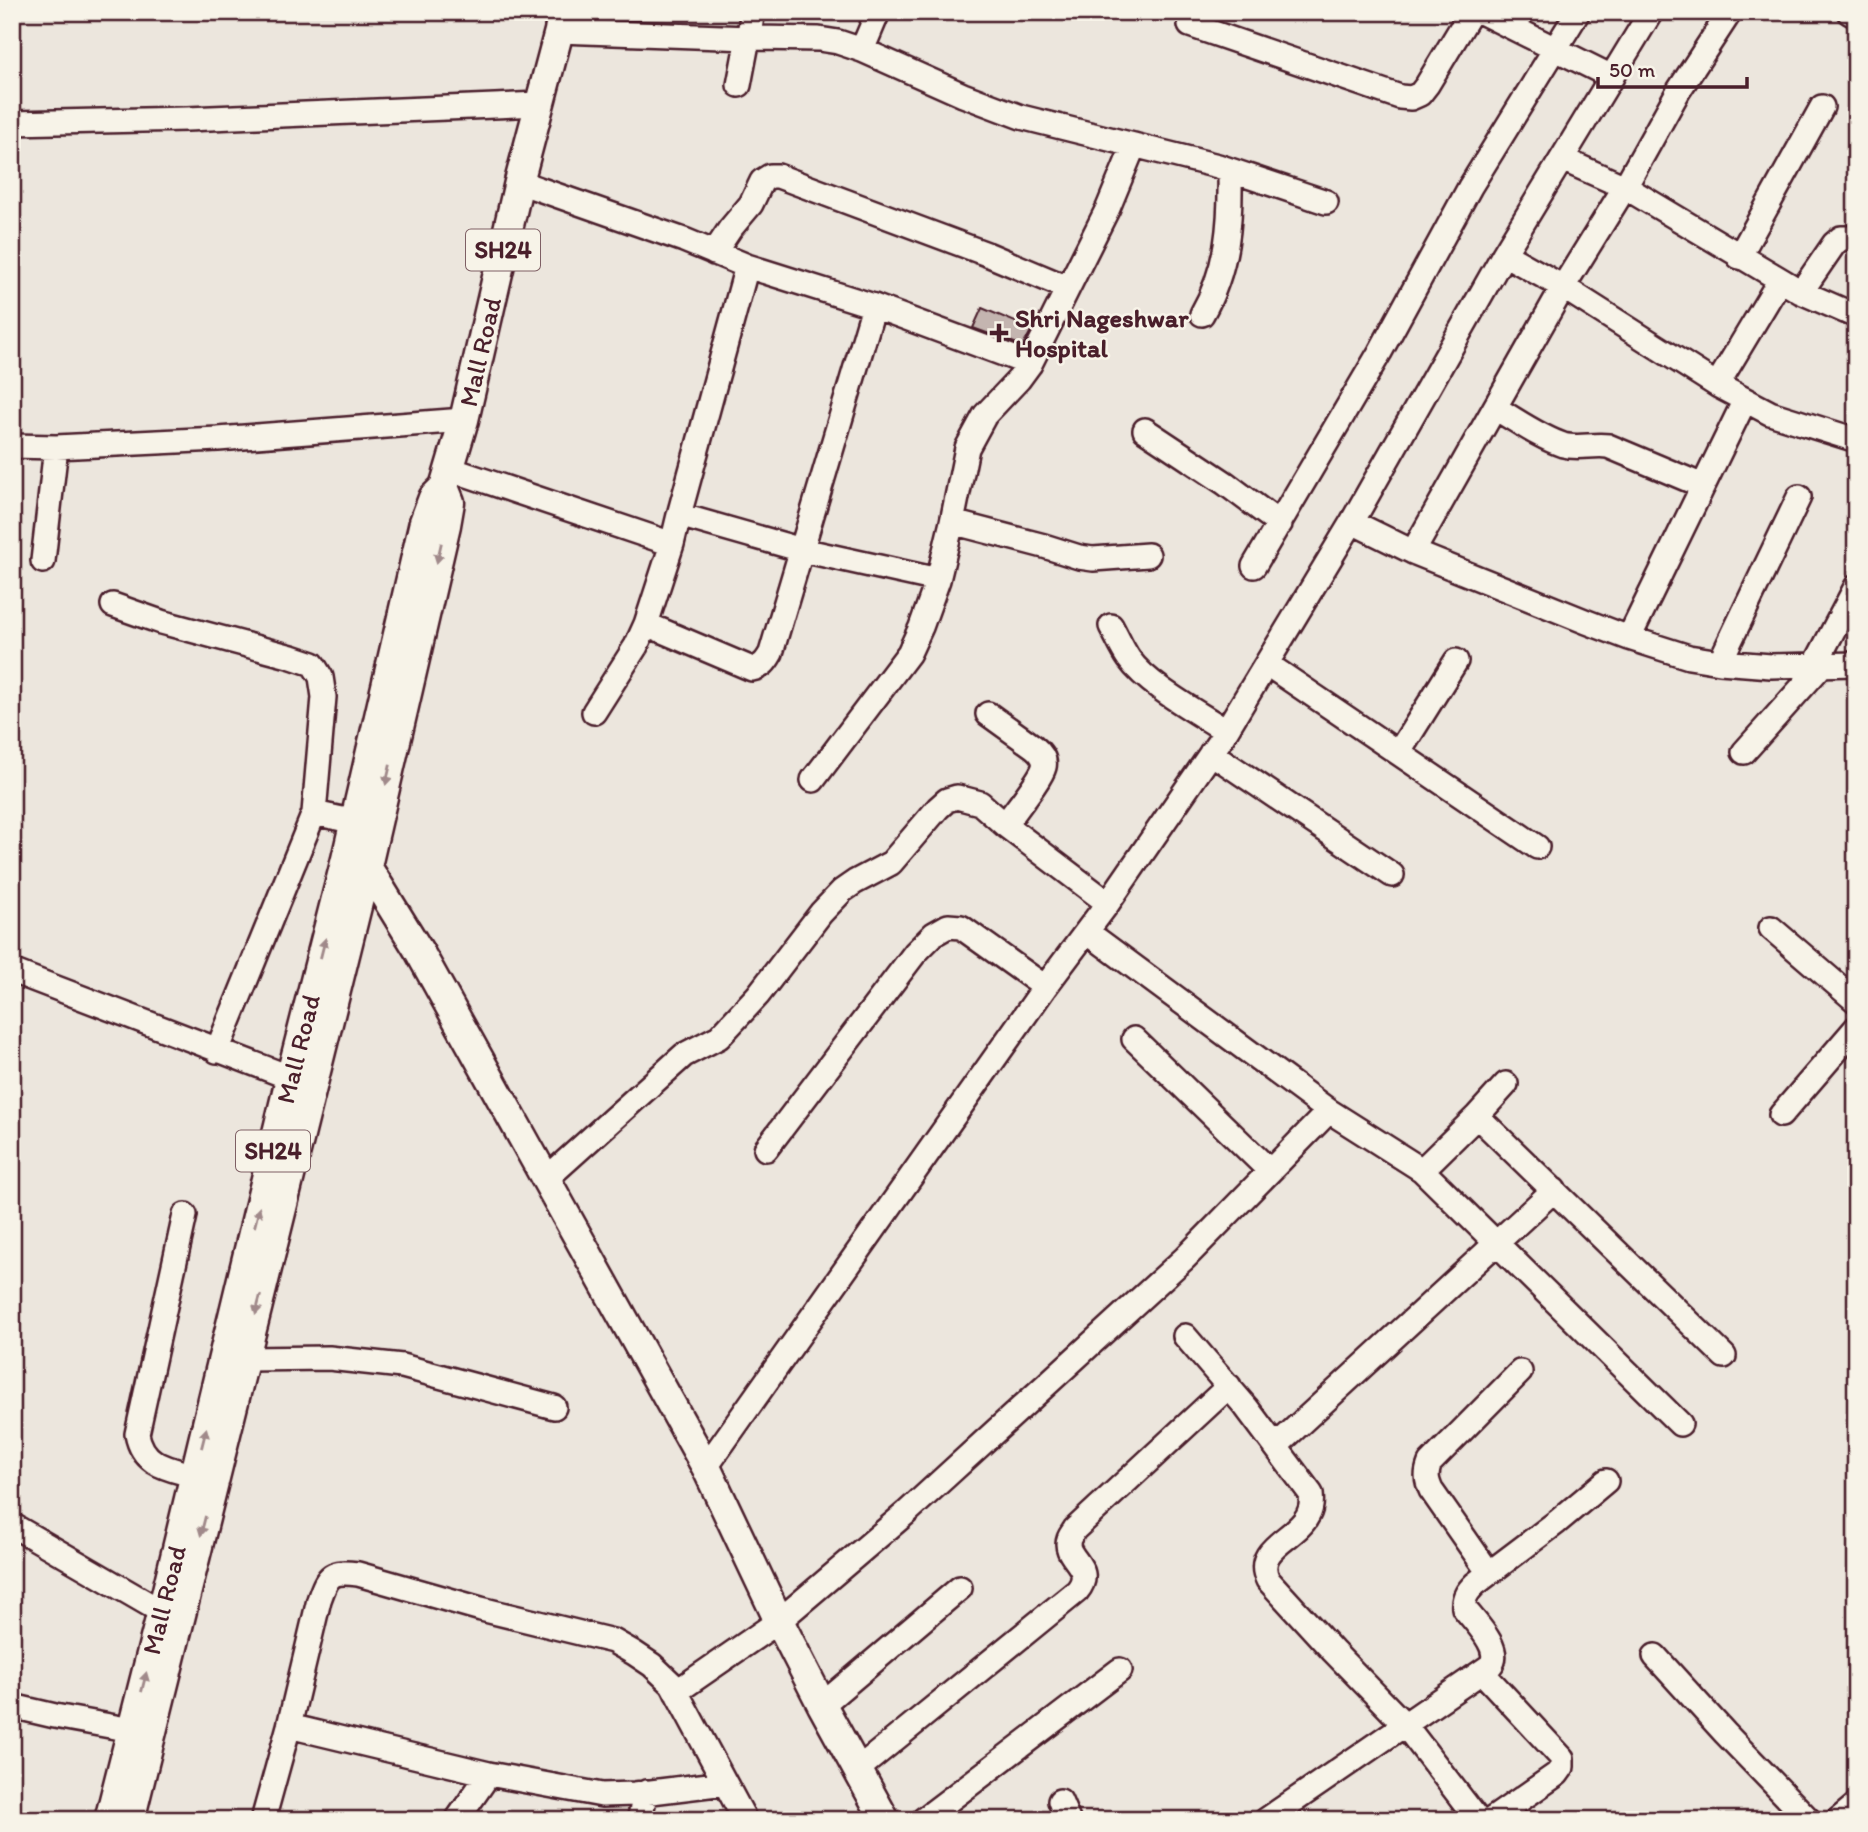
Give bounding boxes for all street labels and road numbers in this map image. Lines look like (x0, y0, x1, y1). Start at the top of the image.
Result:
road number: SH24 (466, 230, 540, 270)
street label: Mall Road (452, 294, 508, 410)
street label: Mall Road (269, 991, 327, 1107)
road number: SH24 (236, 1130, 310, 1171)
street label: Mall Road (135, 1542, 193, 1658)

